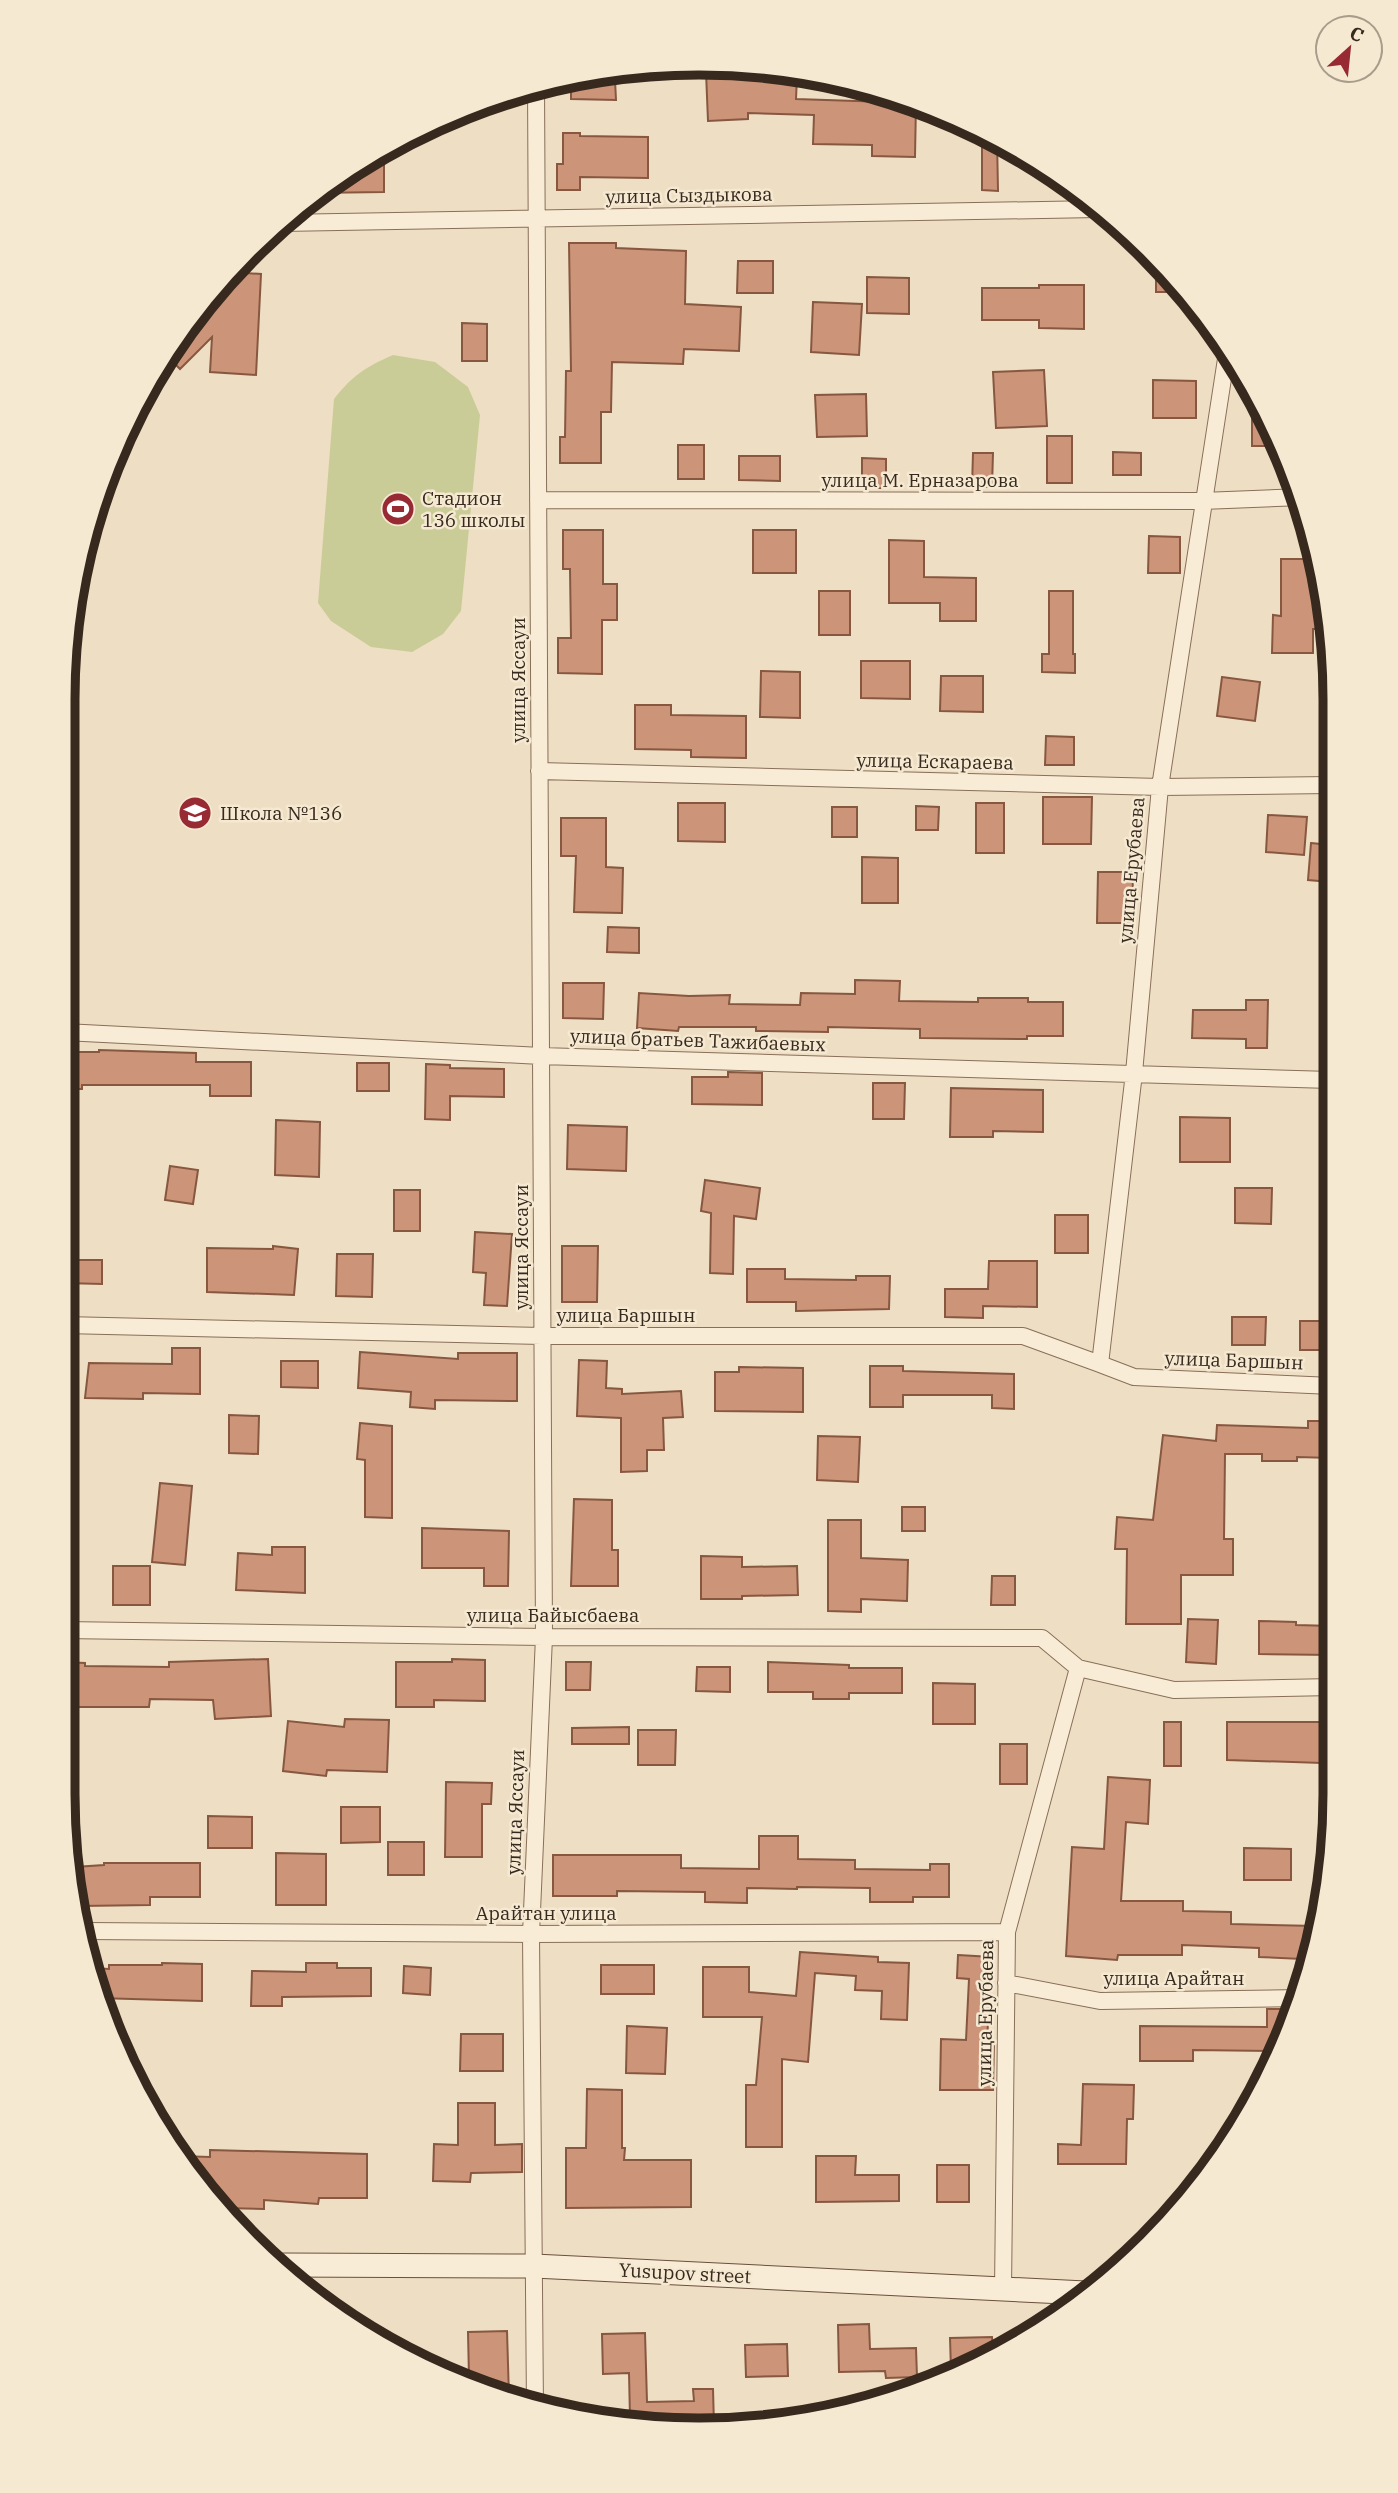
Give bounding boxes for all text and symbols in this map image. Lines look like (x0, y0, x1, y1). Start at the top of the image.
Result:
north arrow (1314, 14, 1384, 84)
text: С (1346, 20, 1368, 47)
street label: улица Сыздыкова (605, 182, 773, 208)
street label: улица М. Ерназарова (821, 468, 1019, 492)
place label: Стадион 136 школы (422, 486, 525, 532)
sports icon: Стадион 136 школы (379, 490, 417, 528)
street label: улица Яссауи (506, 617, 530, 743)
street label: улица Ескараева (856, 748, 1014, 774)
school or university icon: Школа №136 (176, 794, 214, 832)
street label: улица Ерубаева (1113, 796, 1149, 944)
place label: Школа №136 (220, 801, 342, 825)
street label: улица братьев Тажибаевых (570, 1024, 827, 1056)
street label: улица Яссауи (509, 1184, 533, 1310)
street label: улица Баршын (557, 1303, 695, 1327)
street label: улица Баршын (1164, 1346, 1304, 1374)
street label: улица Байысбаева (467, 1603, 639, 1627)
street label: улица Яссауи (501, 1749, 529, 1875)
street label: Арайтан улица (475, 1901, 617, 1925)
street label: улица Ерубаева (972, 1939, 998, 2087)
street label: улица Арайтан (1103, 1966, 1245, 1990)
street label: Yusupov street (618, 2258, 752, 2288)

